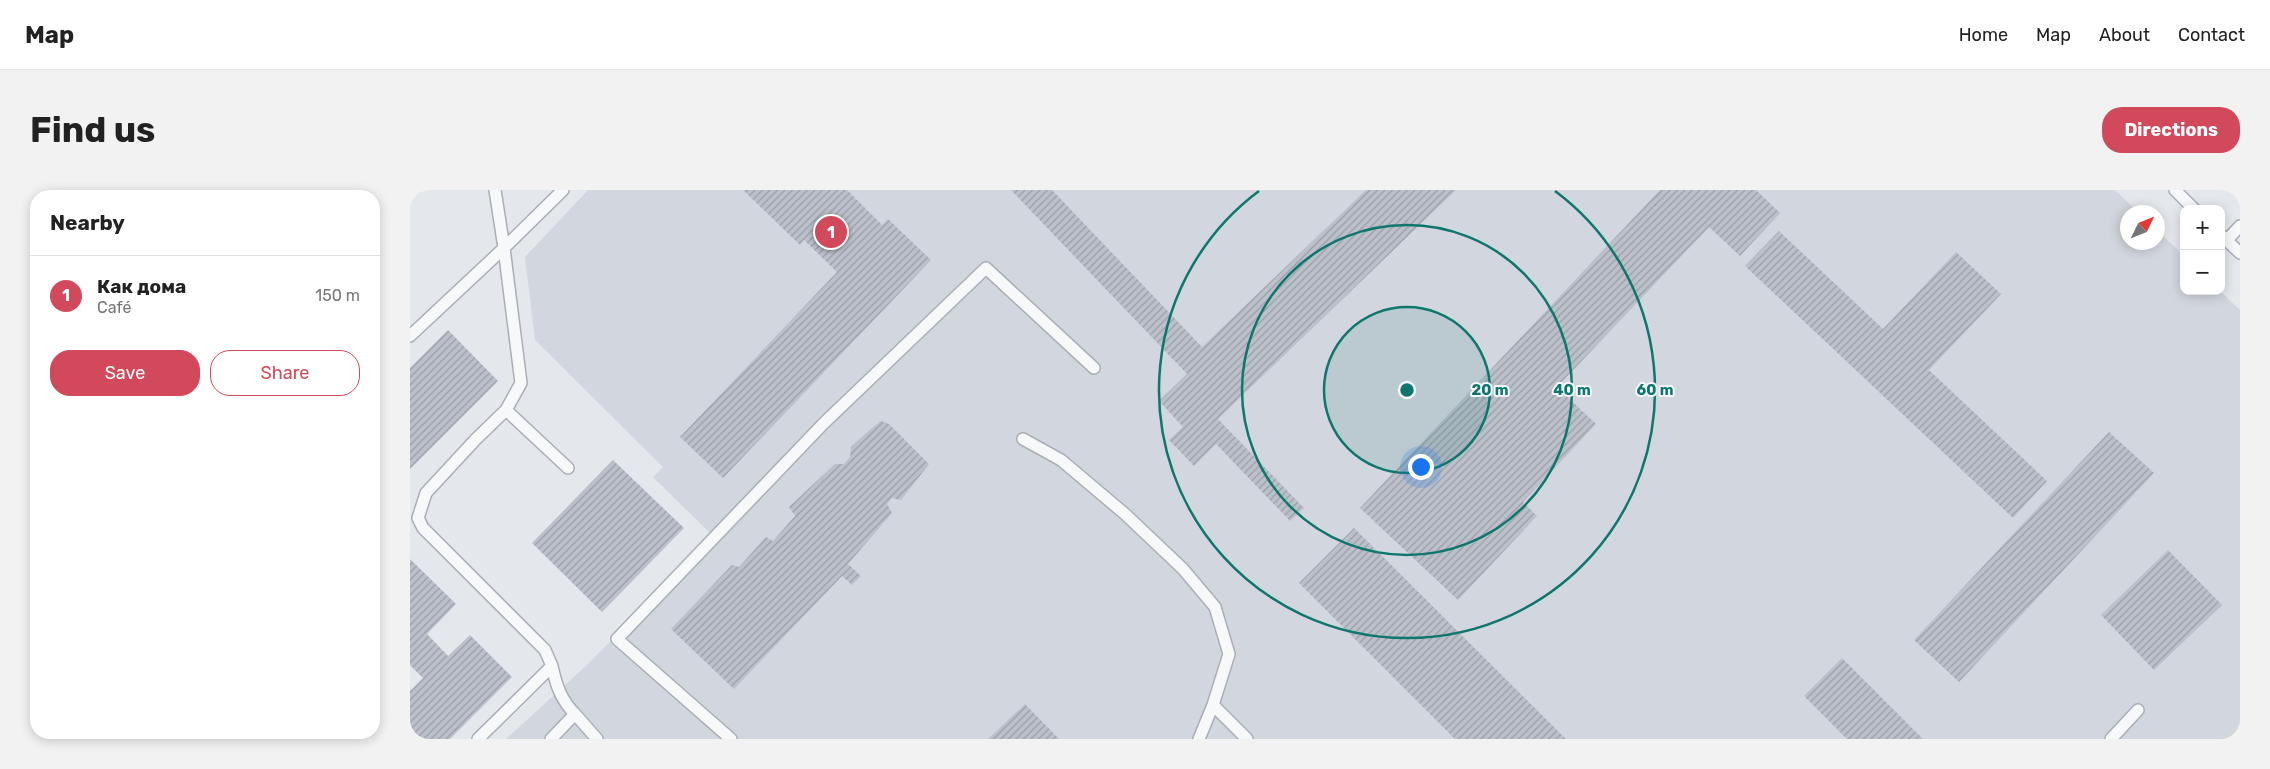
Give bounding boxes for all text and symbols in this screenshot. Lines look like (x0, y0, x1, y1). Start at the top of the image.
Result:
text: Map (25, 21, 74, 49)
text: Home (1959, 24, 2008, 46)
text: Map (2036, 24, 2071, 46)
text: About (2099, 24, 2150, 46)
text: Contact (2178, 24, 2245, 46)
button: Directions (2102, 107, 2240, 153)
text: Find us (30, 109, 155, 151)
north arrow (2120, 205, 2165, 250)
map controls (2180, 205, 2225, 295)
button: + (2180, 205, 2225, 250)
text: Nearby (50, 210, 125, 235)
pin: 1 (815, 213, 847, 251)
button: − (2180, 250, 2225, 295)
text: Как дома (97, 275, 186, 298)
text: 1 (62, 286, 70, 305)
text: 150 m (315, 286, 360, 305)
text: Café (97, 298, 131, 317)
button: Save (50, 350, 200, 396)
button: Share (210, 350, 360, 396)
centre of rings (1398, 381, 1416, 399)
text: 20 m (1472, 381, 1508, 399)
text: 40 m (1553, 381, 1591, 399)
text: 60 m (1637, 381, 1673, 399)
your location (1408, 454, 1434, 480)

